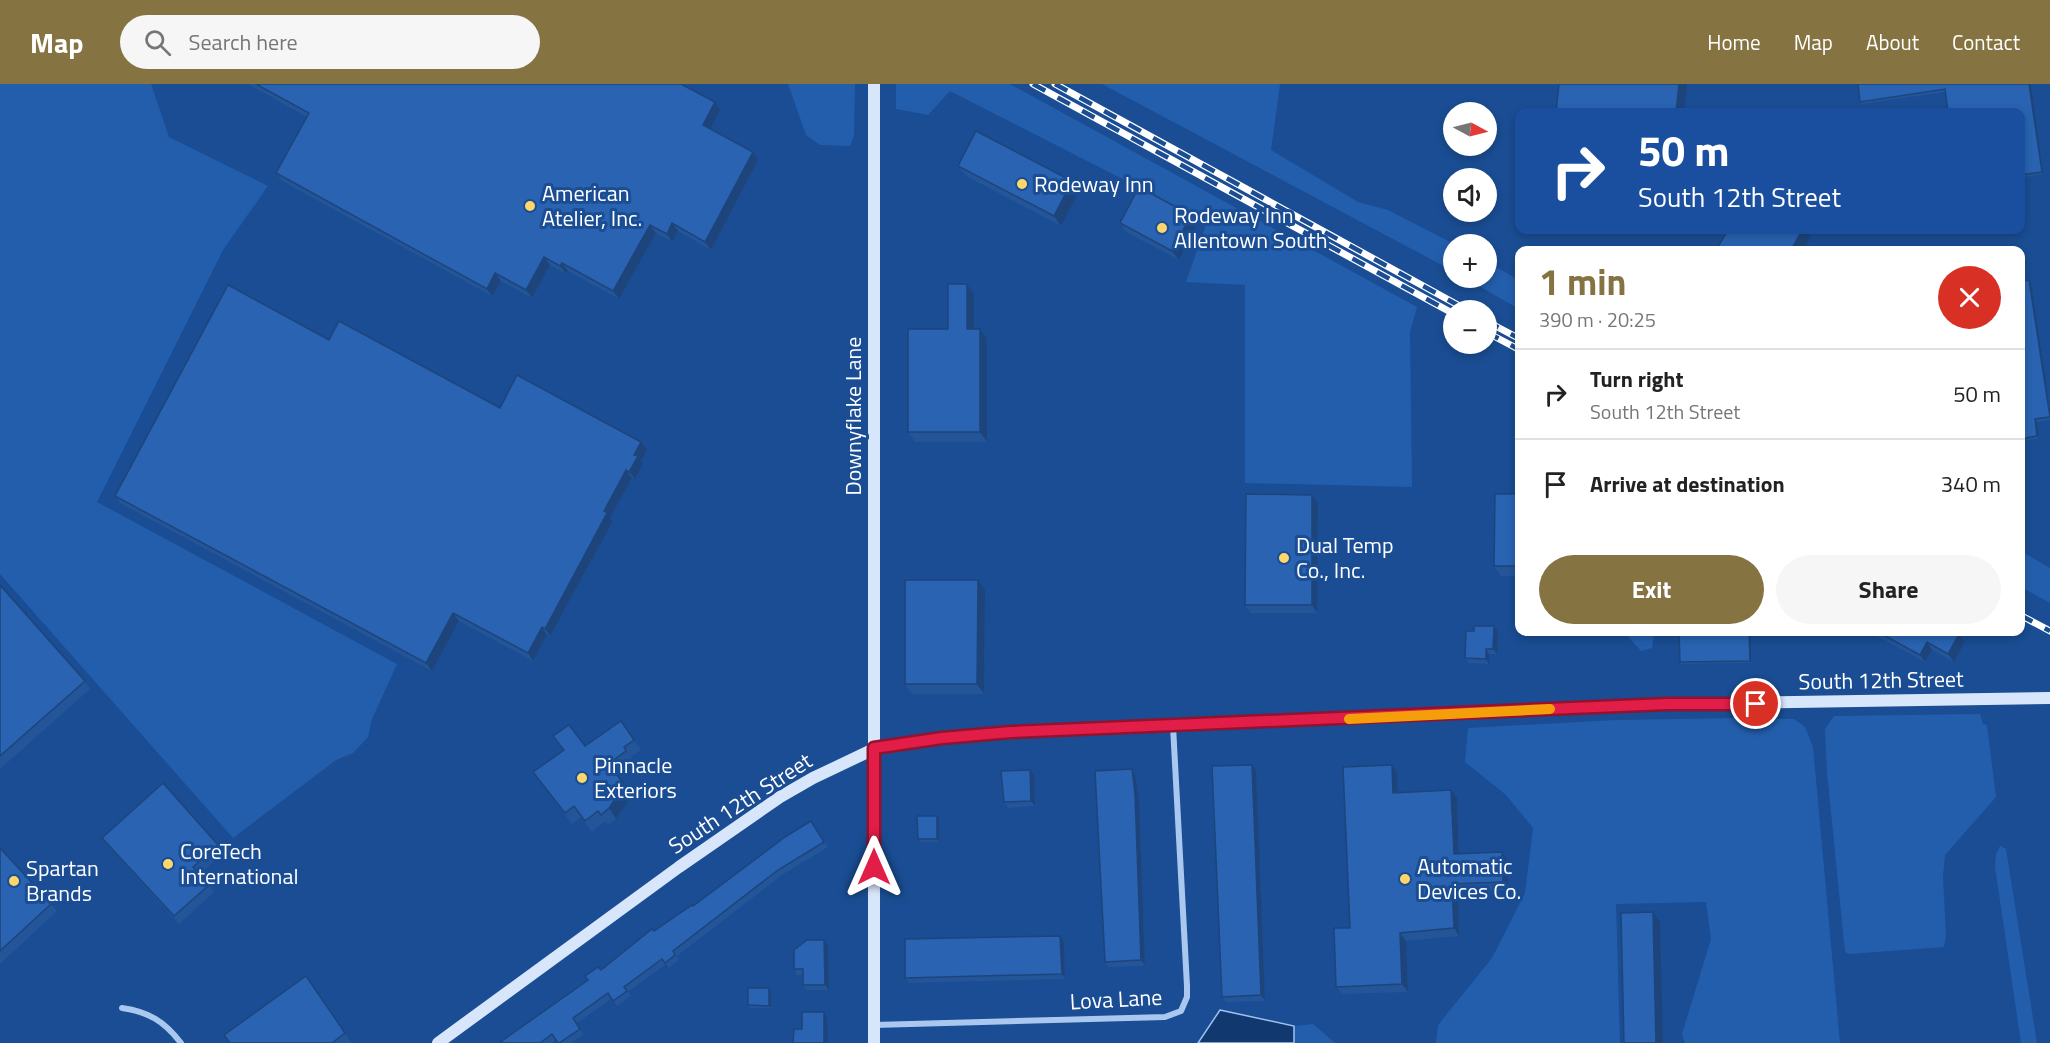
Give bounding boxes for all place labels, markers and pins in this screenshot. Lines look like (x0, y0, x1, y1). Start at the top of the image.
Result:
place label: Rodeway Inn (1034, 167, 1154, 201)
place label: American Atelier, Inc. (542, 176, 642, 235)
marker: Rodeway Inn (1015, 177, 1029, 191)
place label: Rodeway Inn Allentown South (1174, 198, 1328, 257)
marker: American Atelier, Inc. (523, 199, 537, 213)
marker: Rodeway Inn Allentown South (1155, 221, 1169, 235)
place label: Dual Temp Co., Inc. (1296, 528, 1393, 587)
marker: Dual Temp Co., Inc. (1277, 551, 1291, 565)
pin (1730, 678, 1781, 729)
place label: Pinnacle Exteriors (594, 748, 677, 807)
marker: Pinnacle Exteriors (575, 771, 589, 785)
place label: CoreTech International (180, 834, 299, 893)
place label: Automatic Devices Co. (1417, 849, 1521, 908)
place label: Spartan Brands (26, 851, 99, 910)
marker: CoreTech International (161, 857, 175, 871)
marker: Automatic Devices Co. (1398, 872, 1412, 886)
marker: Spartan Brands (7, 874, 21, 888)

